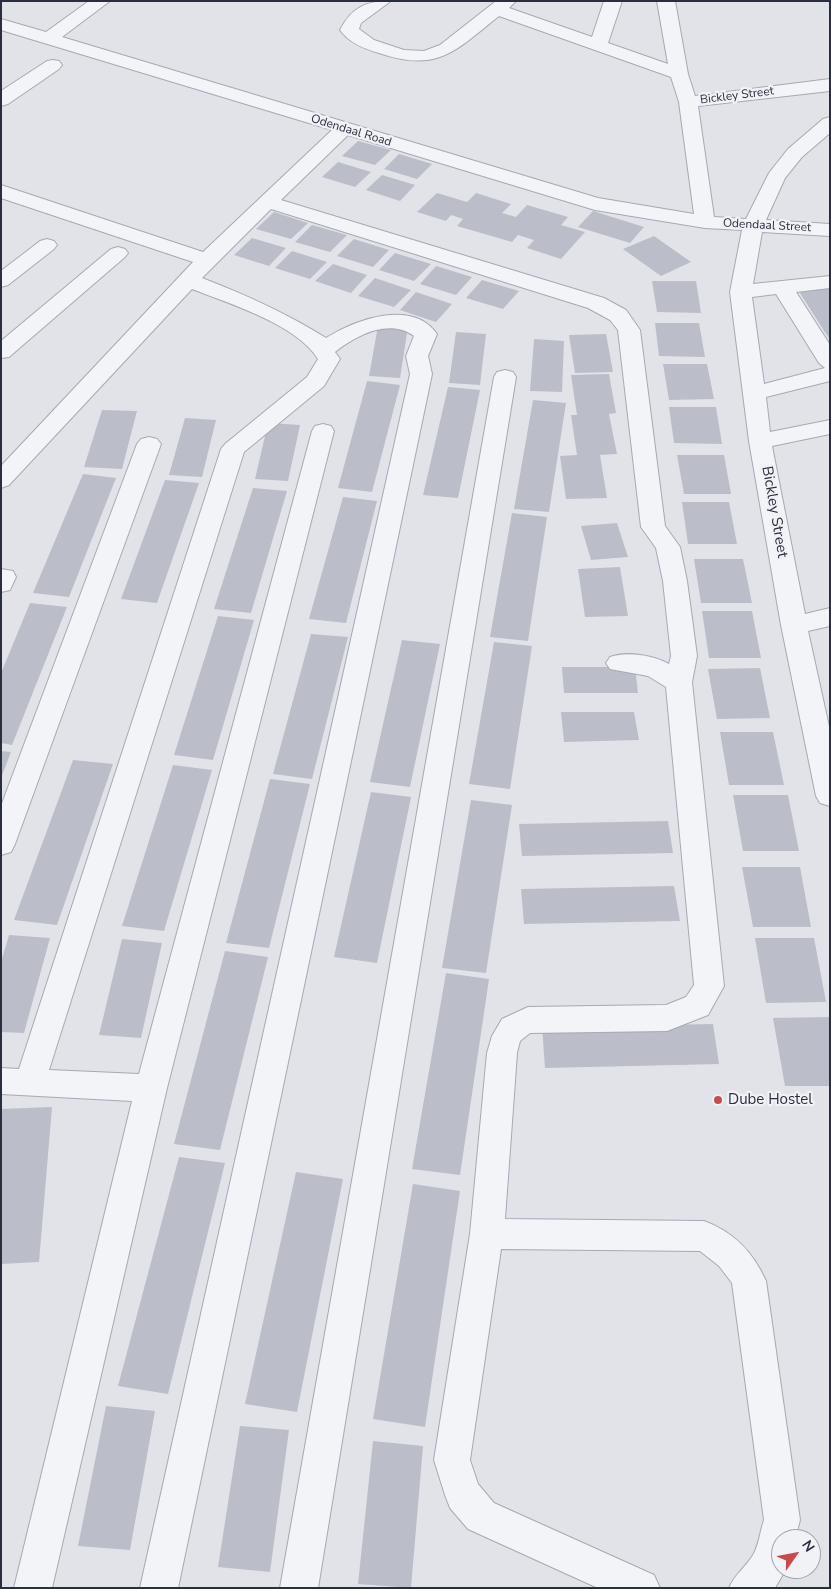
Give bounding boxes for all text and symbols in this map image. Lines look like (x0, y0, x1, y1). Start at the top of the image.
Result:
street label: Bickley Street (699, 84, 775, 108)
street label: Odendaal Road (309, 112, 393, 150)
street label: Odendaal Street (722, 216, 812, 236)
street label: Bickley Street (757, 465, 791, 559)
place label: Dube Hostel (728, 1091, 813, 1109)
marker: Dube Hostel (712, 1094, 724, 1106)
north arrow (771, 1529, 821, 1579)
text: N (797, 1537, 819, 1556)

